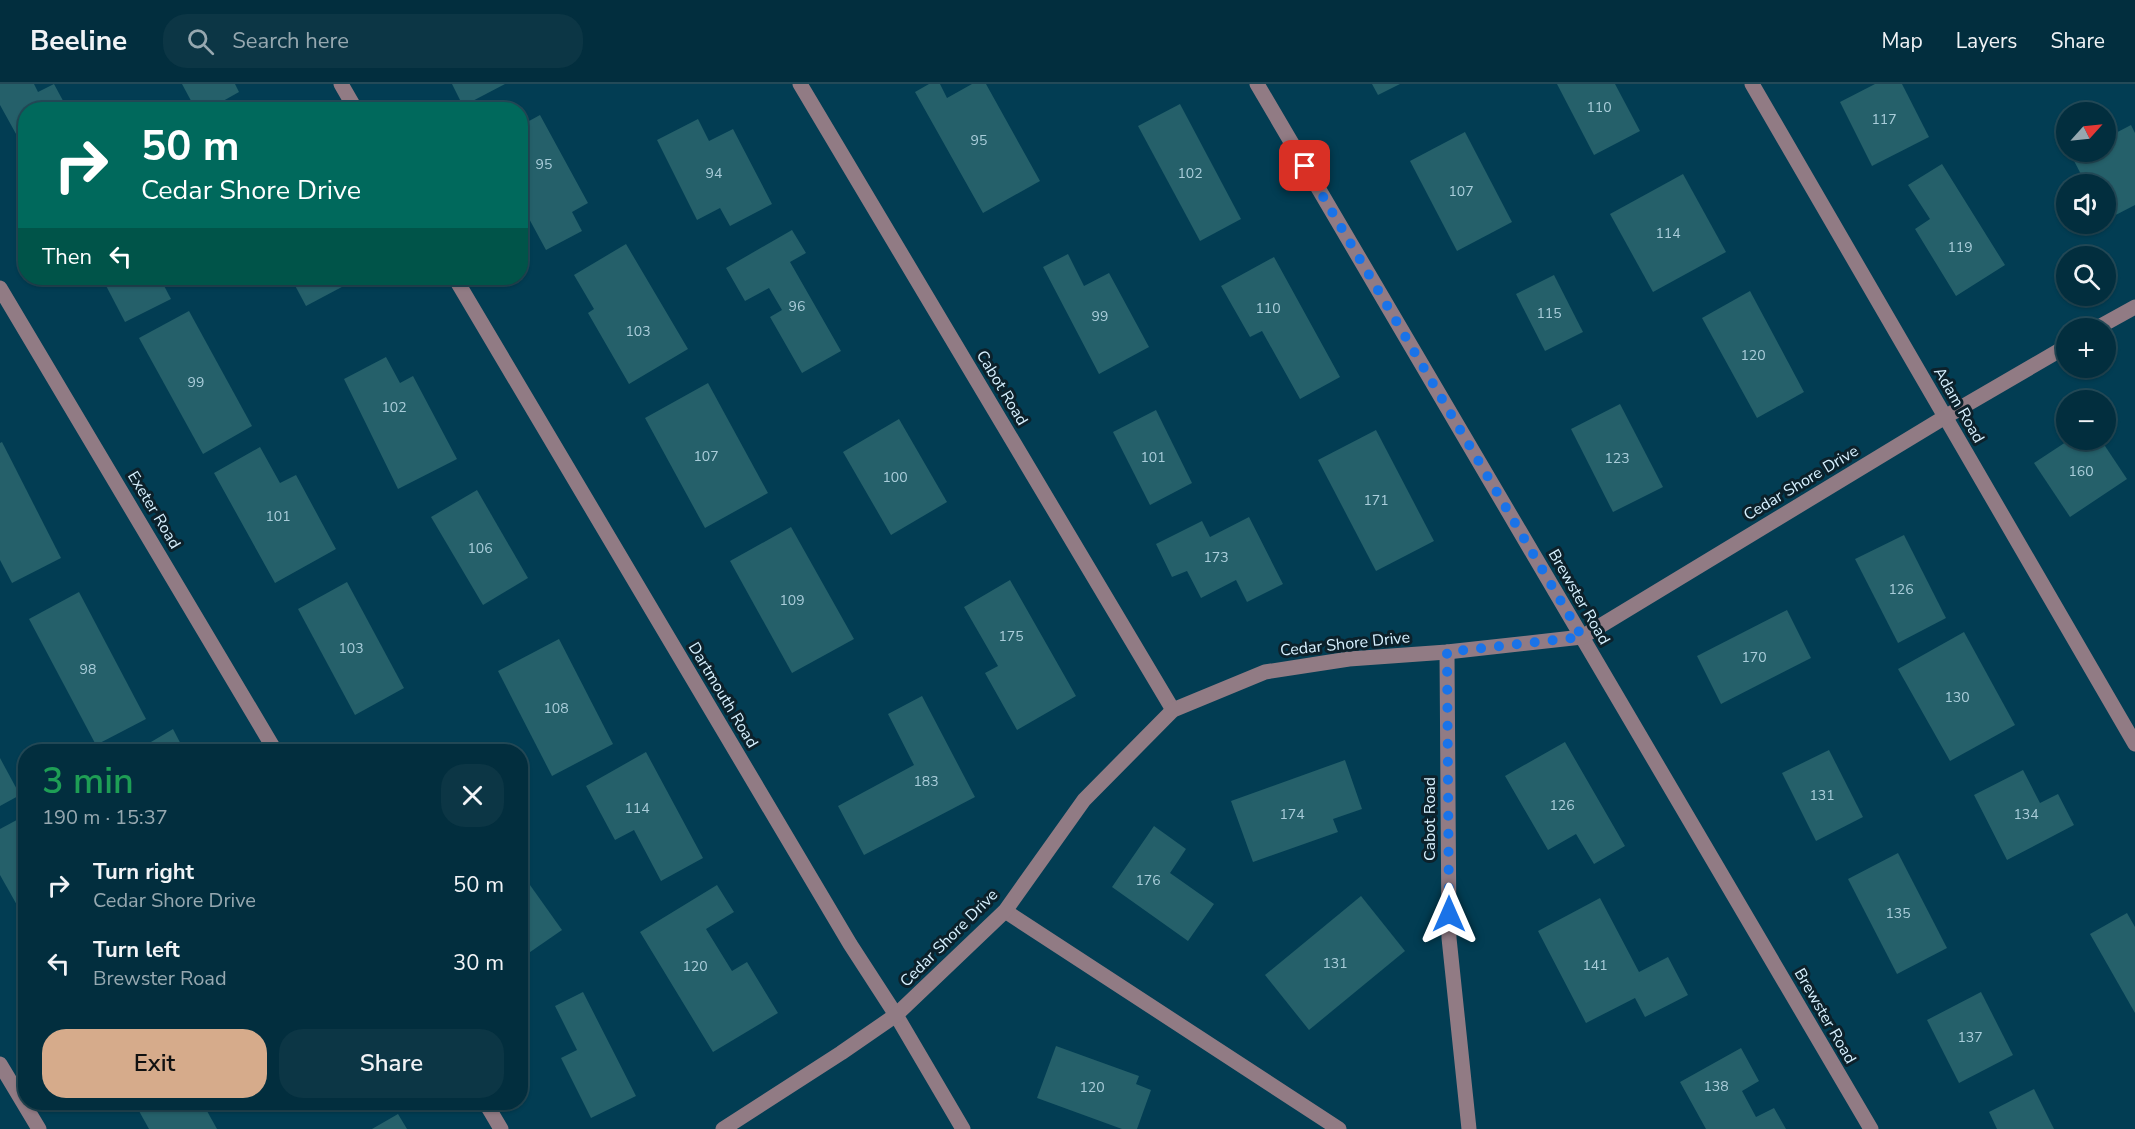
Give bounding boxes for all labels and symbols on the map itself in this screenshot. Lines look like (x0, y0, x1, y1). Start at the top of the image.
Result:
house number: 110 (1586, 98, 1612, 117)
north arrow (2056, 102, 2116, 162)
house number: 117 (1871, 110, 1897, 129)
house number: 95 (971, 131, 987, 150)
pin (1279, 140, 1330, 191)
house number: 95 (536, 155, 552, 174)
house number: 94 (706, 164, 722, 183)
house number: 102 (1177, 164, 1203, 183)
house number: 107 (1448, 182, 1474, 201)
house number: 114 (1655, 224, 1681, 243)
house number: 119 (1947, 238, 1973, 257)
house number: 96 (789, 297, 805, 316)
house number: 110 (1255, 299, 1281, 318)
house number: 115 (1536, 304, 1562, 323)
house number: 99 (1092, 307, 1108, 326)
house number: 103 (625, 322, 651, 341)
street label: Cabot Road (971, 346, 1033, 430)
house number: 120 (1740, 346, 1766, 365)
street label: Adam Road (1928, 363, 1990, 447)
house number: 99 (188, 373, 204, 392)
house number: 102 (381, 398, 407, 417)
street label: Cedar Shore Drive (1739, 440, 1863, 526)
house number: 107 (693, 447, 719, 466)
house number: 101 (1140, 448, 1166, 467)
house number: 123 (1604, 449, 1630, 468)
house number: 160 (2068, 462, 2094, 481)
street label: Exeter Road (122, 467, 186, 553)
house number: 100 (882, 468, 908, 487)
house number: 171 (1363, 491, 1389, 510)
house number: 101 (265, 507, 291, 526)
house number: 106 (467, 539, 493, 558)
street label: Brewster Road (1543, 545, 1615, 649)
house number: 173 (1203, 548, 1229, 567)
house number: 126 (1888, 580, 1914, 599)
house number: 109 (779, 591, 805, 610)
street label: Cedar Shore Drive (1279, 626, 1411, 662)
house number: 175 (998, 627, 1024, 646)
street label: Dartmouth Road (683, 638, 763, 752)
house number: 103 (338, 639, 364, 658)
house number: 170 (1741, 648, 1767, 667)
house number: 98 (80, 660, 96, 679)
house number: 130 (1944, 688, 1970, 707)
house number: 108 (543, 699, 569, 718)
house number: 183 (913, 772, 939, 791)
street label: Cabot Road (1419, 777, 1441, 861)
house number: 131 (1809, 786, 1835, 805)
house number: 126 (1549, 796, 1575, 815)
house number: 114 (624, 799, 650, 818)
house number: 174 (1279, 805, 1305, 824)
house number: 134 (2013, 805, 2039, 824)
house number: 176 (1135, 871, 1161, 890)
position arrow (1417, 882, 1481, 946)
street label: Cedar Shore Drive (895, 884, 1003, 992)
house number: 135 (1885, 904, 1911, 923)
house number: 131 (1322, 954, 1348, 973)
house number: 141 (1582, 956, 1608, 975)
house number: 120 (682, 957, 708, 976)
street label: Brewster Road (1789, 964, 1861, 1068)
house number: 137 (1957, 1028, 1983, 1047)
house number: 138 (1703, 1077, 1729, 1096)
house number: 120 (1079, 1078, 1105, 1097)

